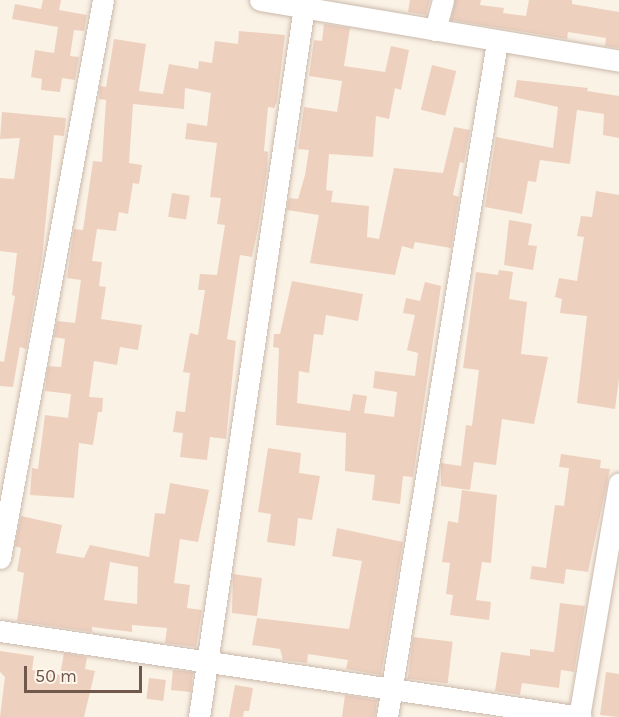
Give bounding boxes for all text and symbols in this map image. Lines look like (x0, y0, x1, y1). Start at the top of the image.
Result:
scale bar (27, 654, 146, 692)
text: 50 m (35, 665, 77, 687)

